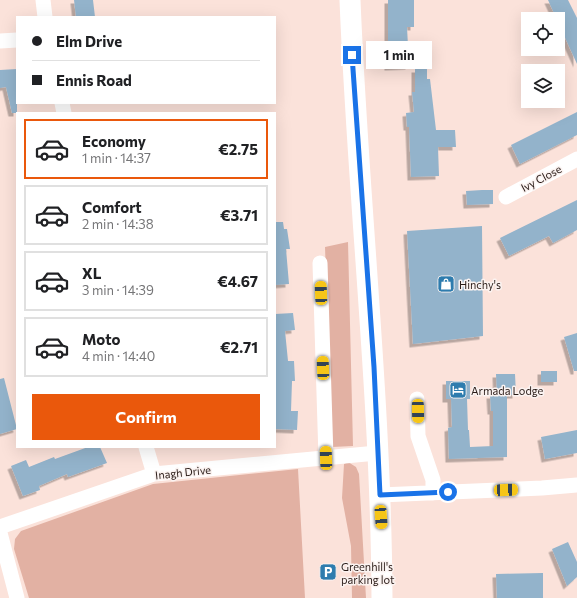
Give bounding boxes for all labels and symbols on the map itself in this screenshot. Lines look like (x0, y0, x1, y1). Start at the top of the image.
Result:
callout: 1 min (366, 41, 432, 69)
route end (343, 46, 361, 64)
street label: Ivy Close (518, 162, 564, 194)
shop icon: Hinchy's (436, 274, 456, 294)
place label: Hinchy's (459, 278, 501, 291)
car (315, 281, 327, 305)
car (317, 356, 329, 380)
hotel icon: Armada Lodge (448, 380, 468, 400)
place label: Armada Lodge (471, 384, 544, 397)
car (412, 399, 424, 423)
car (320, 446, 332, 470)
street label: Inagh Drive (154, 463, 212, 481)
route start (439, 483, 457, 501)
car (494, 484, 518, 496)
car (374, 505, 388, 529)
place label: Greenhill's parking lot (341, 560, 395, 586)
parking icon: Greenhill's parking lot (318, 562, 338, 582)

